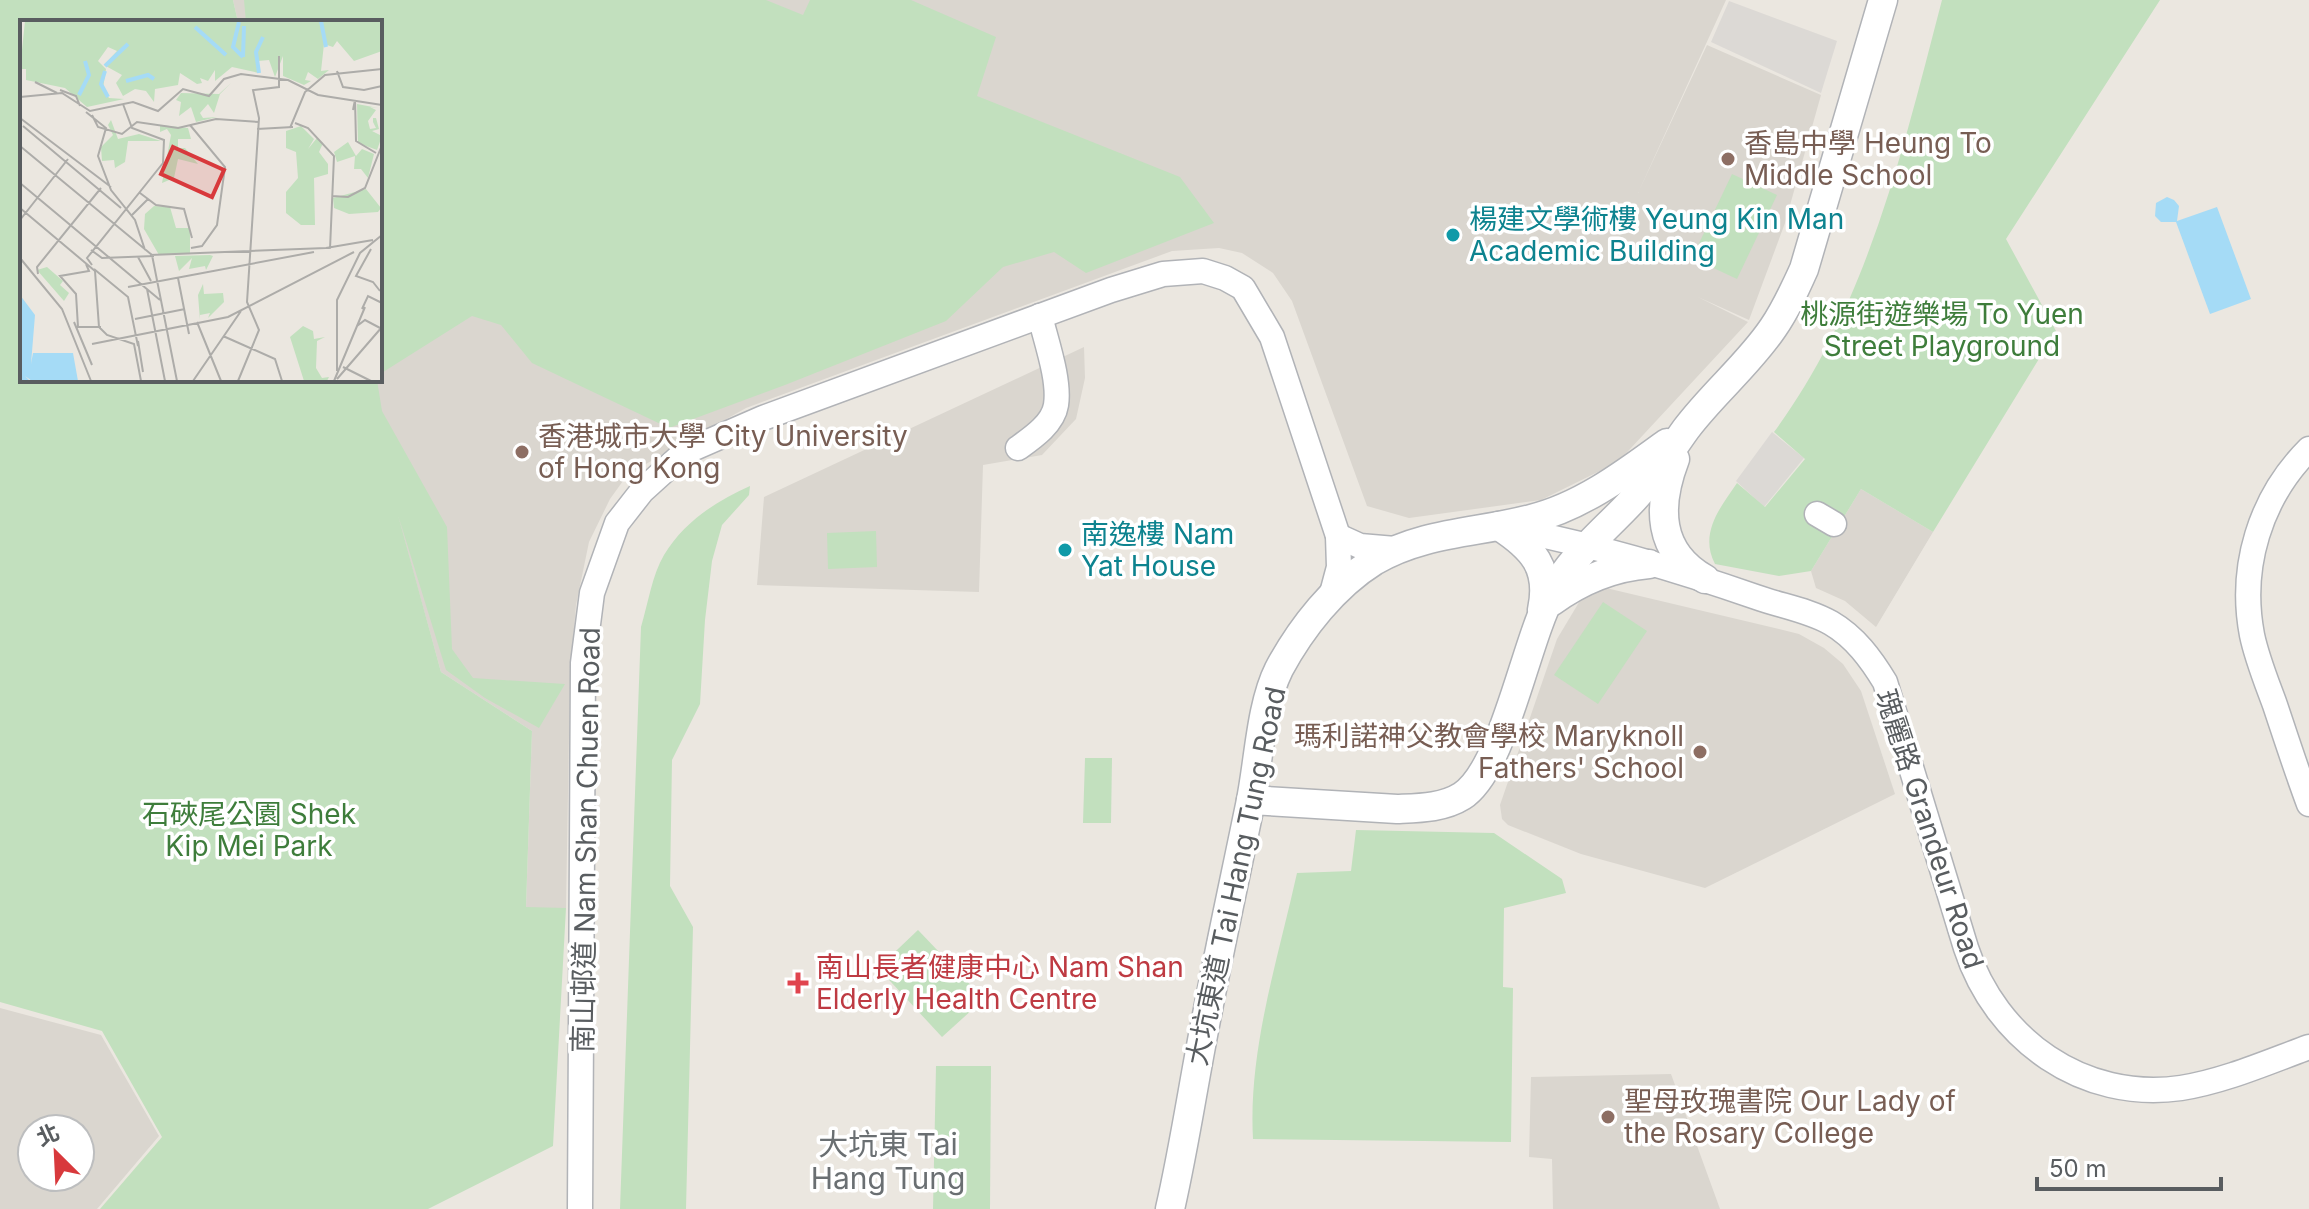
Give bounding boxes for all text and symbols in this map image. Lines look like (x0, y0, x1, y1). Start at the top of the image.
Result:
inset map (20, 20, 382, 382)
place label: 香島中學 Heung To Middle School (1744, 126, 1992, 192)
marker: 香島中學 Heung To Middle School (1719, 150, 1737, 168)
place label: 楊建文學術樓 Yeung Kin Man Academic Building (1469, 202, 1844, 268)
marker: 楊建文學術樓 Yeung Kin Man Academic Building (1444, 226, 1462, 244)
park label: 桃源街遊樂場 To Yuen Street Playground (1800, 297, 2084, 363)
place label: 香港城市大學 City University of Hong Kong (538, 419, 908, 485)
marker: 香港城市大學 City University of Hong Kong (513, 443, 531, 461)
place label: 南逸樓 Nam Yat House (1081, 517, 1234, 583)
marker: 南逸樓 Nam Yat House (1056, 541, 1074, 559)
street label: 南山邨道 Nam Shan Chuen Road (565, 627, 607, 1053)
street label: 大坑東道 Tai Hang Tung Road (1179, 684, 1293, 1068)
street label: 瑰麗路 Grandeur Road (1869, 685, 1991, 973)
place label: 瑪利諾神父教會學校 Maryknoll Fathers' School (1294, 719, 1684, 785)
marker: 瑪利諾神父教會學校 Maryknoll Fathers' School (1691, 743, 1709, 761)
park label: 石硤尾公園 Shek Kip Mei Park (142, 797, 356, 863)
place label: 南山長者健康中心 Nam Shan Elderly Health Centre (816, 950, 1184, 1016)
marker: 南山長者健康中心 Nam Shan Elderly Health Centre (787, 972, 809, 994)
place label: 聖母玫瑰書院 Our Lady of the Rosary College (1624, 1084, 1956, 1150)
marker: 聖母玫瑰書院 Our Lady of the Rosary College (1599, 1108, 1617, 1126)
north arrow (16, 1113, 96, 1193)
text: 北 (33, 1118, 63, 1151)
district label: 大坑東 Tai Hang Tung (811, 1126, 965, 1196)
scale bar (2037, 1141, 2221, 1191)
text: 50 m (2049, 1154, 2107, 1183)

